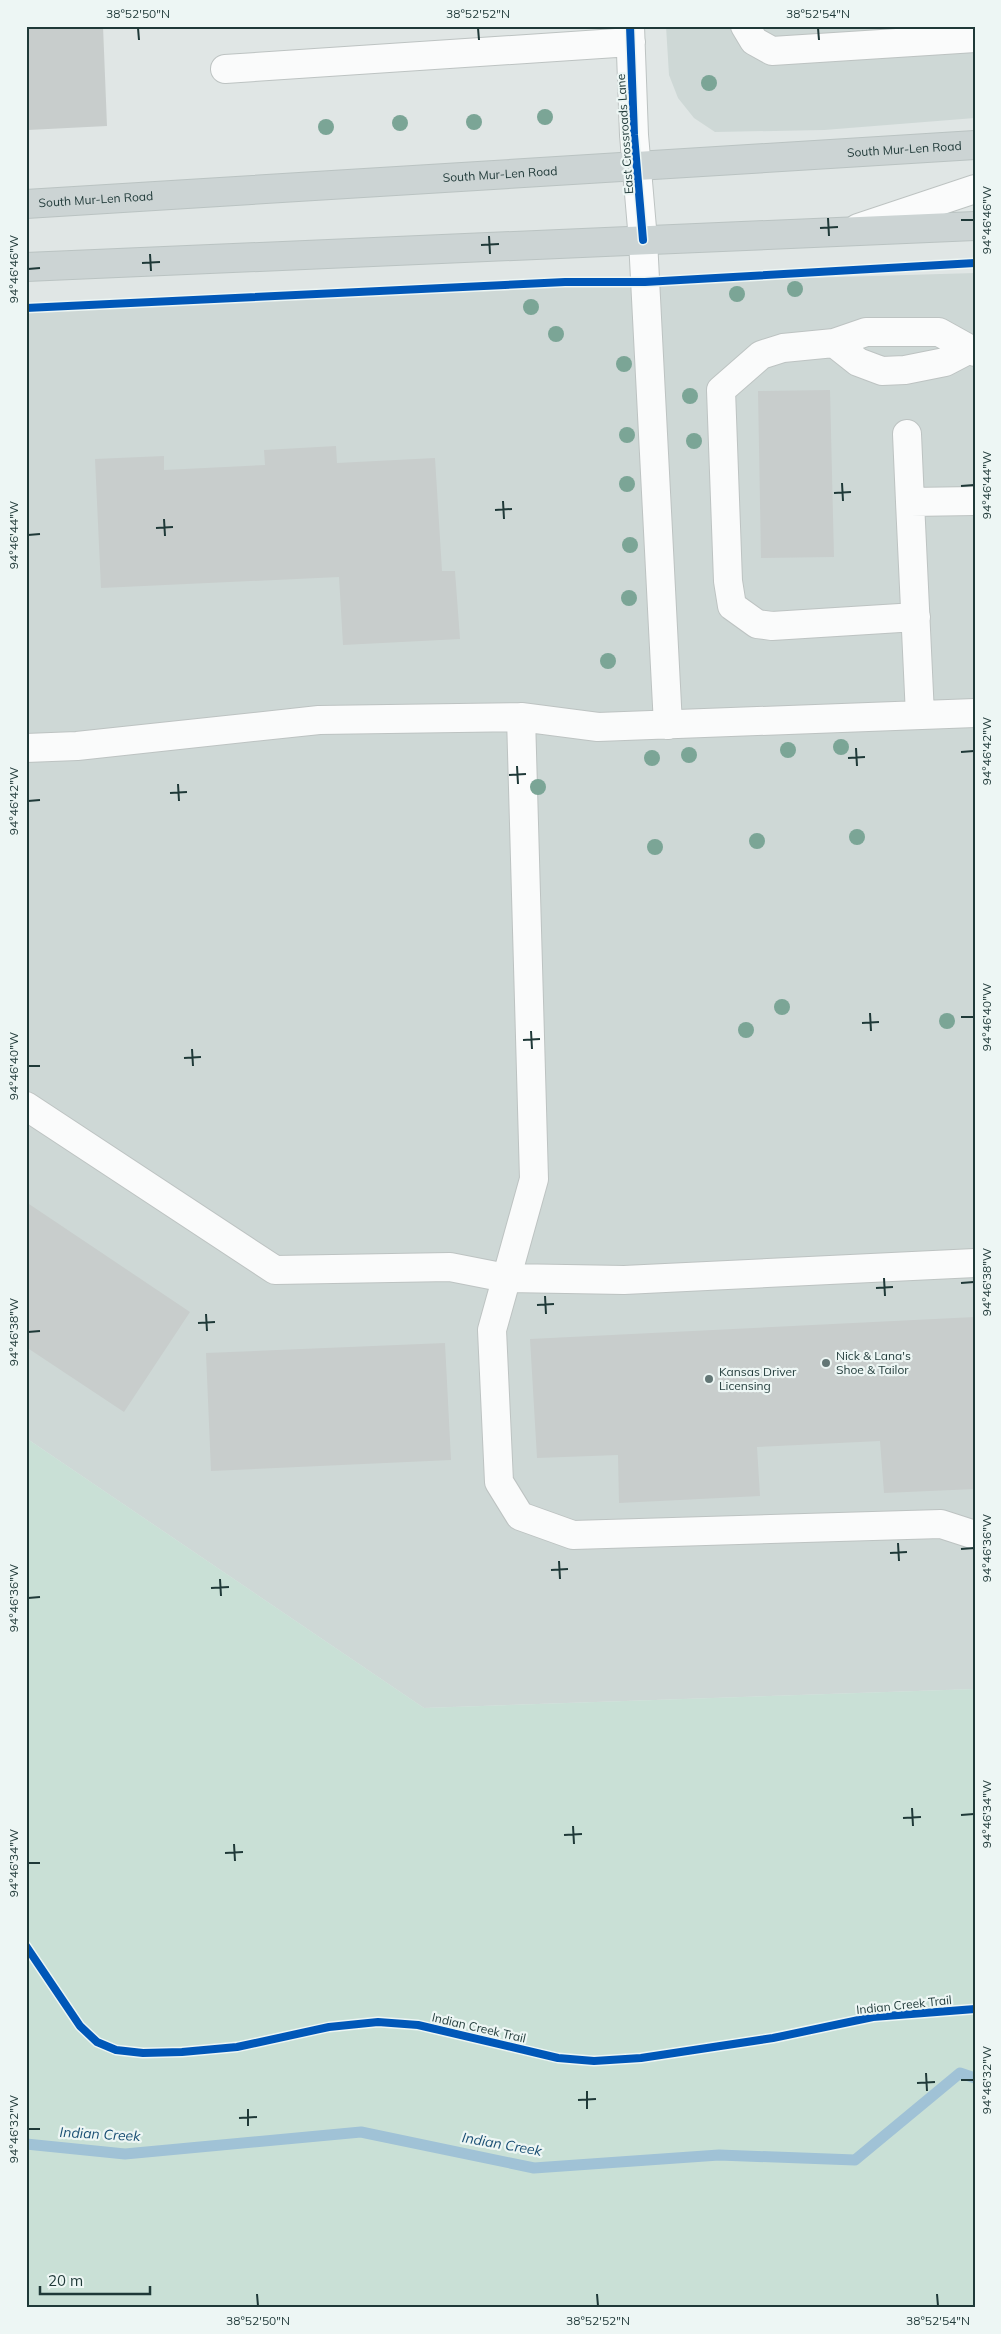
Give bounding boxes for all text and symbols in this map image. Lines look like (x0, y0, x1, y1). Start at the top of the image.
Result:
text: 38°52'50"N (106, 6, 170, 21)
text: 38°52'52"N (446, 6, 510, 21)
text: 38°52'54"N (786, 6, 850, 21)
street label: East Crossroads Lane (613, 73, 636, 195)
street label: South Mur-Len Road (847, 138, 962, 160)
street label: South Mur-Len Road (442, 163, 558, 185)
text: 94°46'46"W (979, 186, 994, 254)
street label: South Mur-Len Road (38, 188, 154, 210)
text: 94°46'46"W (6, 235, 21, 303)
text: 94°46'44"W (979, 451, 994, 519)
text: 94°46'44"W (6, 501, 21, 569)
text: 94°46'42"W (979, 717, 994, 785)
text: 94°46'42"W (6, 767, 21, 835)
text: 94°46'40"W (979, 983, 994, 1051)
text: 94°46'40"W (6, 1032, 21, 1100)
text: 94°46'38"W (979, 1248, 994, 1316)
text: 94°46'38"W (6, 1298, 21, 1366)
place label: Nick & Lana's Shoe & Tailor (836, 1348, 911, 1377)
marker: Nick & Lana's Shoe & Tailor (820, 1357, 832, 1369)
place label: Kansas Driver Licensing (719, 1364, 797, 1393)
marker: Kansas Driver Licensing (703, 1373, 715, 1385)
text: 94°46'36"W (979, 1514, 994, 1582)
text: 94°46'36"W (6, 1564, 21, 1632)
text: 94°46'34"W (979, 1780, 994, 1848)
text: 94°46'34"W (6, 1829, 21, 1897)
street label: Indian Creek Trail (855, 1992, 952, 2017)
street label: Indian Creek Trail (431, 2009, 528, 2046)
text: 94°46'32"W (979, 2046, 994, 2114)
text: 94°46'32"W (6, 2095, 21, 2163)
water label: Indian Creek (59, 2123, 142, 2145)
water label: Indian Creek (461, 2128, 544, 2160)
scale bar (40, 2264, 150, 2296)
text: 20 m (48, 2271, 83, 2290)
text: 38°52'50"N (226, 2313, 290, 2328)
text: 38°52'52"N (566, 2313, 630, 2328)
text: 38°52'54"N (906, 2313, 970, 2328)

